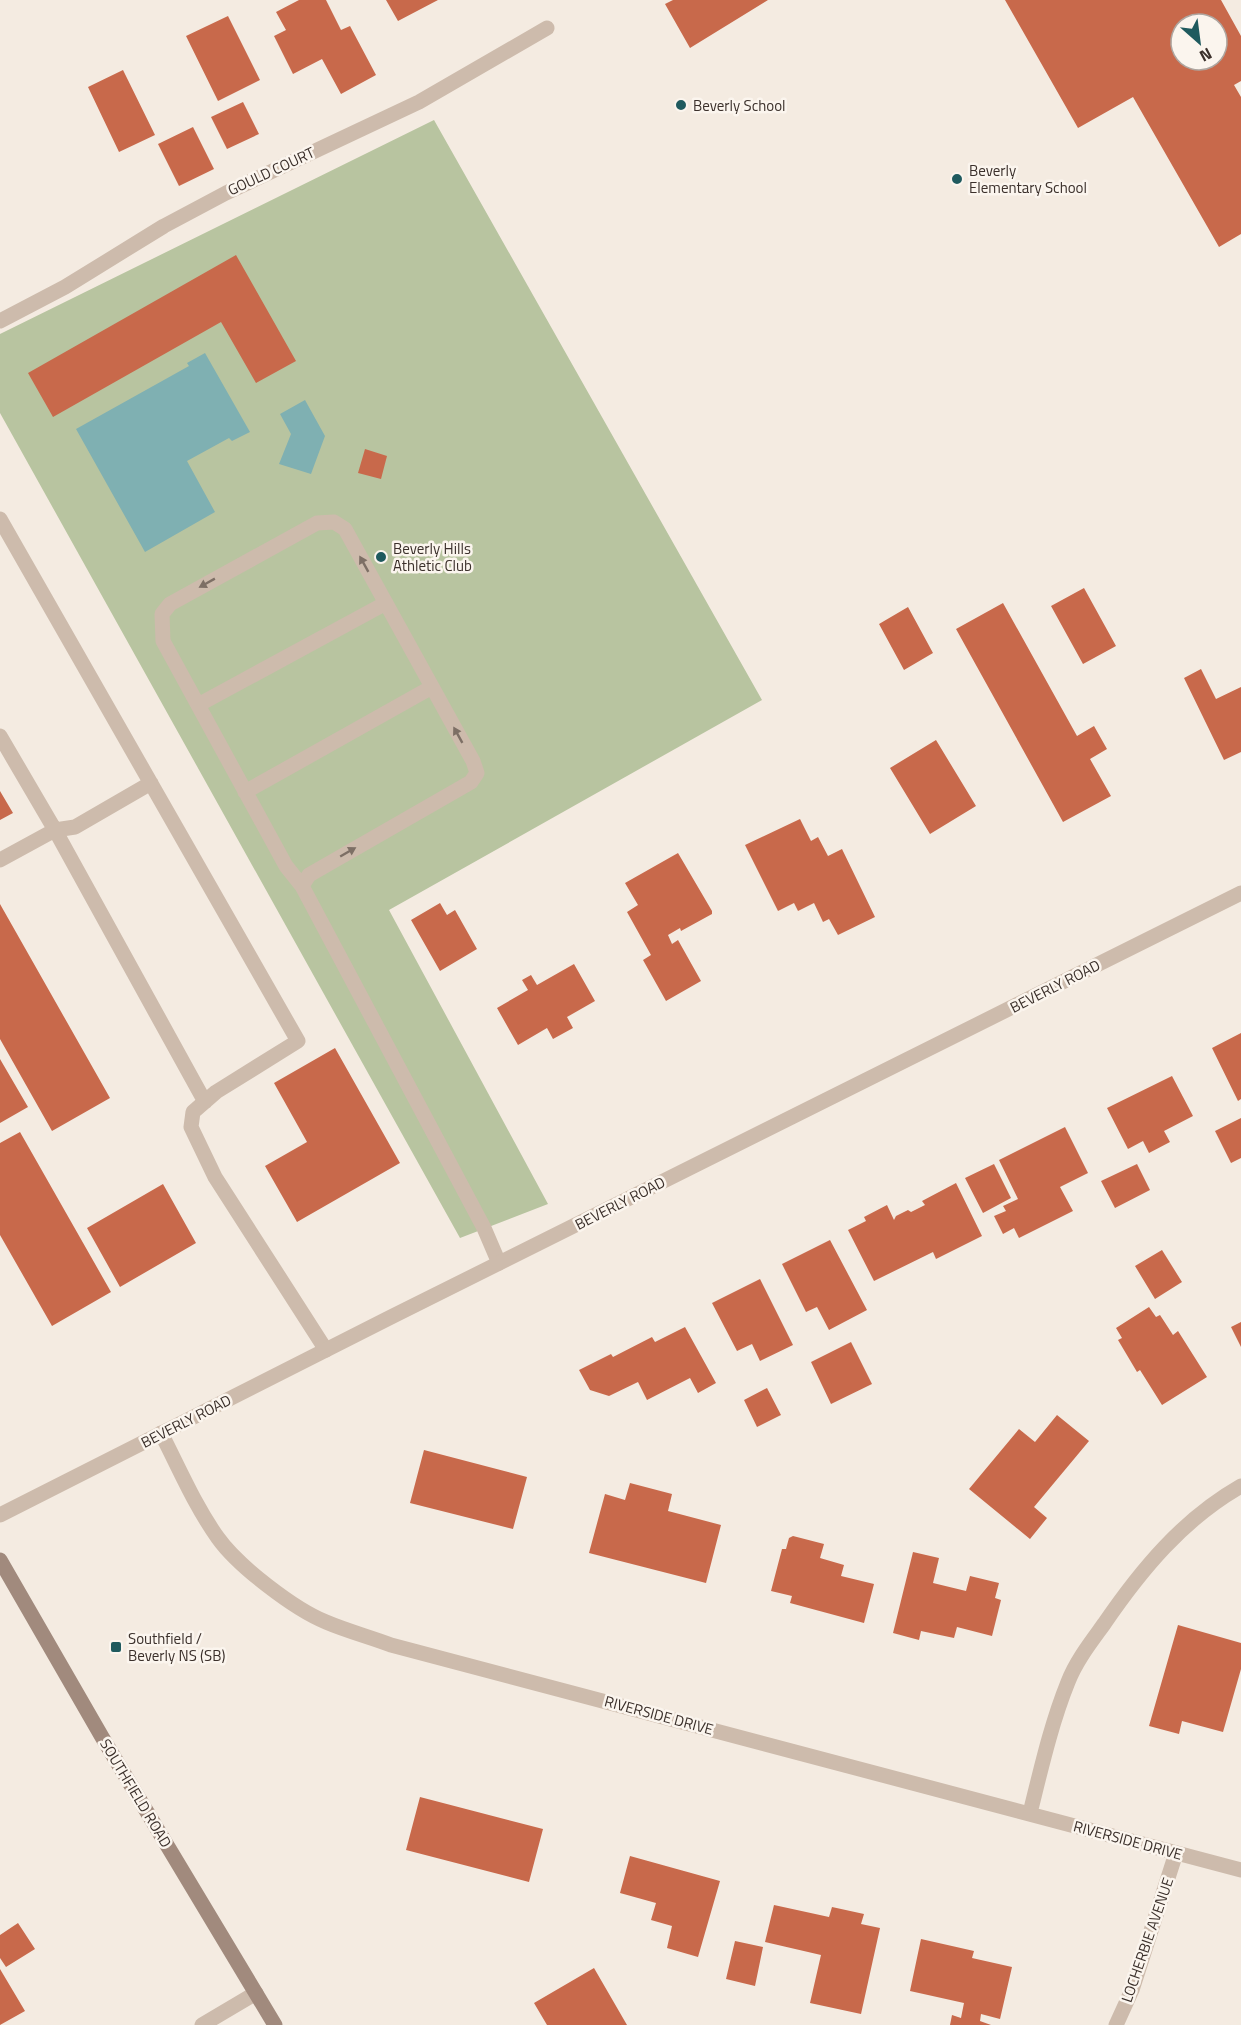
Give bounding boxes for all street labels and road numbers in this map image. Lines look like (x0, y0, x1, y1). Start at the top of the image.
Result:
street label: GOULD COURT (224, 141, 318, 201)
street label: BEVERLY ROAD (1006, 953, 1104, 1019)
street label: BEVERLY ROAD (571, 1170, 669, 1236)
street label: BEVERLY ROAD (137, 1388, 235, 1454)
street label: RIVERSIDE DRIVE (602, 1689, 716, 1741)
street label: SOUTHFIELD ROAD (94, 1734, 178, 1852)
street label: RIVERSIDE DRIVE (1071, 1814, 1185, 1866)
street label: LOCHERBIE AVENUE (1115, 1874, 1179, 2006)

